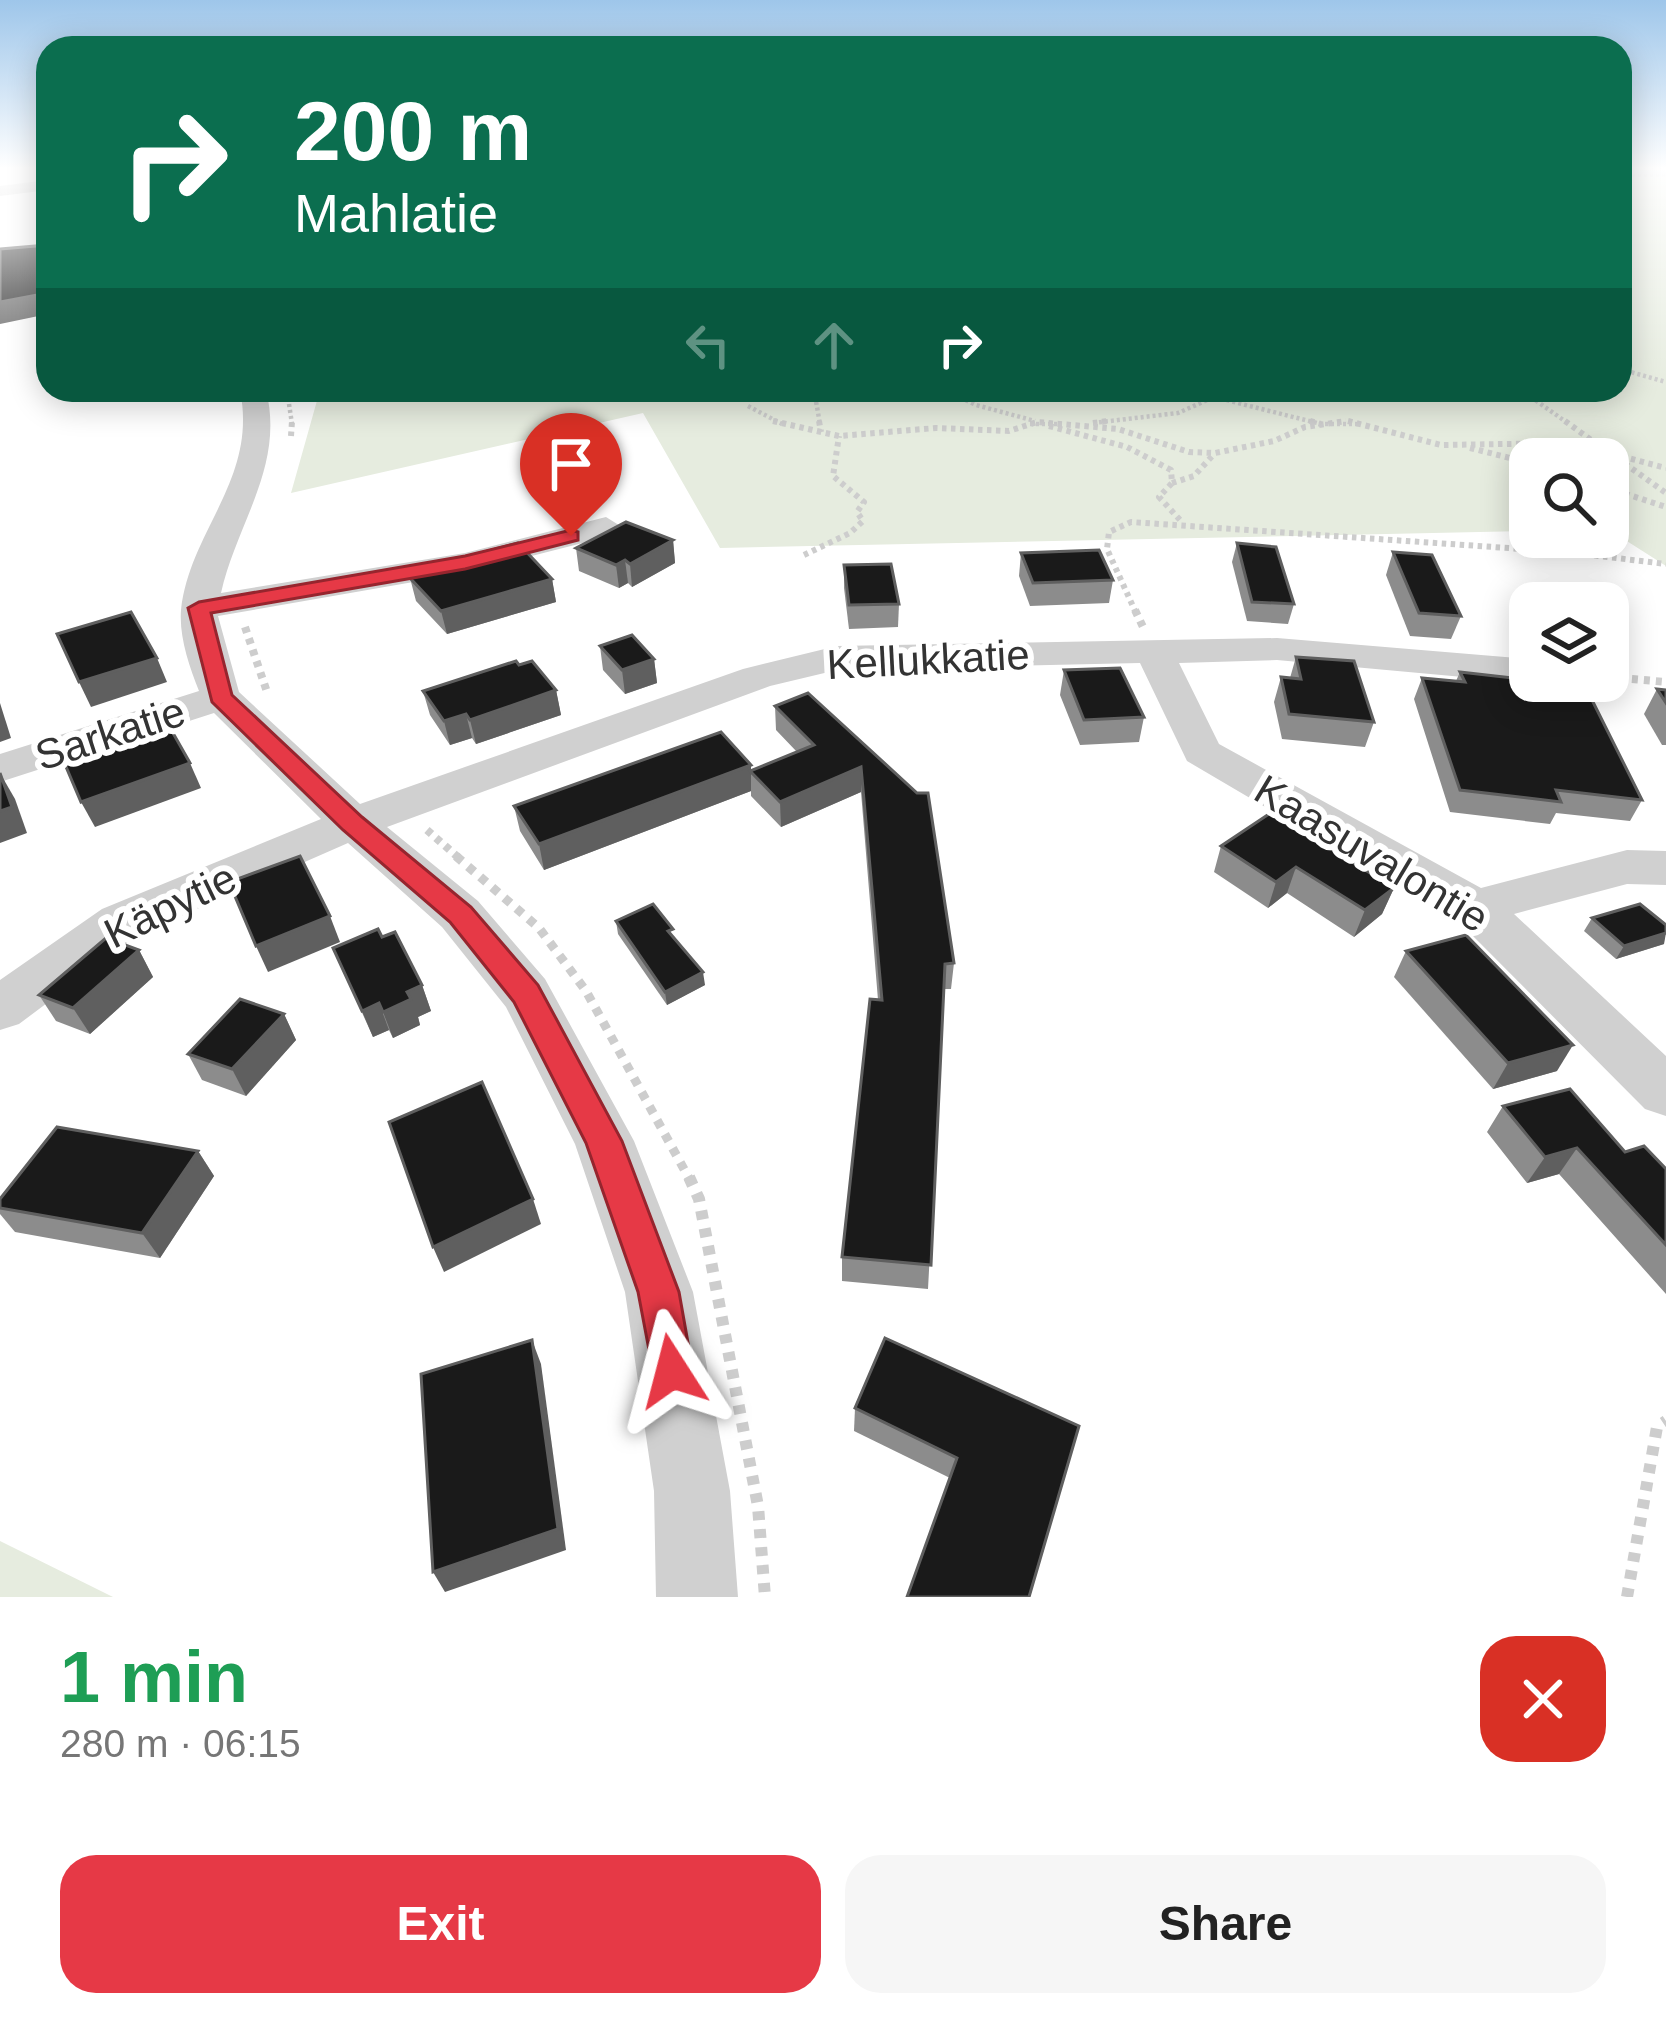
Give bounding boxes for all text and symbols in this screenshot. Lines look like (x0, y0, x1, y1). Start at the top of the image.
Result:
icon: right (96, 84, 252, 240)
text: 200 m (294, 84, 532, 178)
text: Mahlatie (294, 183, 498, 243)
icon: left (675, 312, 741, 378)
icon: ahead (801, 312, 867, 378)
icon: right (927, 312, 993, 378)
pin (520, 413, 622, 536)
icon: arrive (538, 431, 604, 497)
map controls (1509, 438, 1629, 702)
button: search (1509, 438, 1629, 558)
button: layers (1509, 582, 1629, 702)
street label: Kellukkatie (825, 631, 1031, 688)
street label: Sarkatie (30, 687, 191, 780)
street label: Kaasuvalontie (1247, 765, 1497, 942)
street label: Käpytie (97, 854, 243, 957)
position arrow (609, 1308, 735, 1434)
button: close (1480, 1636, 1606, 1762)
text: 1 min (60, 1637, 248, 1717)
text: 280 m · 06:15 (60, 1722, 301, 1765)
button: Exit (60, 1855, 821, 1993)
button: Share (845, 1855, 1606, 1993)

